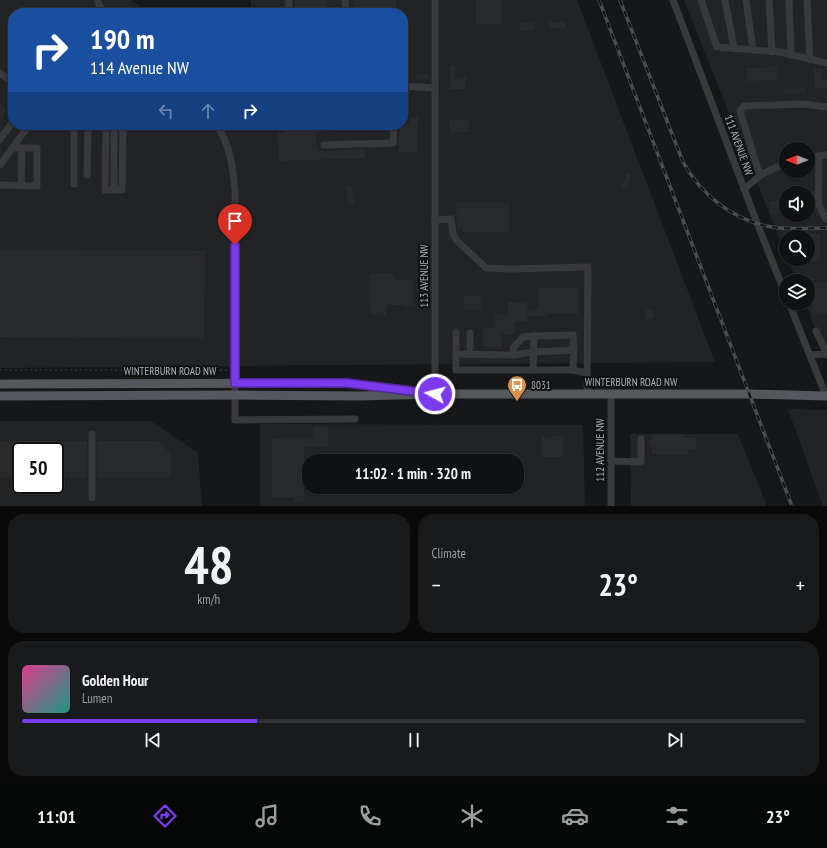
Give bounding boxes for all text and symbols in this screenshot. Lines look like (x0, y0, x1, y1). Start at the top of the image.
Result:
text: 190 m (90, 20, 154, 57)
icon: right (24, 24, 76, 76)
text: 114 Avenue NW (90, 56, 189, 79)
icon: left (155, 100, 177, 122)
icon: ahead (197, 100, 219, 122)
icon: right (239, 100, 261, 122)
street label: 111 AVENUE NW (722, 113, 757, 178)
north arrow (779, 142, 815, 178)
map controls (779, 142, 815, 310)
button: sound (779, 186, 815, 222)
pin (218, 204, 252, 245)
icon: arrive (224, 210, 246, 232)
button: search (779, 230, 815, 266)
street label: 113 AVENUE NW (417, 244, 431, 308)
button: layers (779, 274, 815, 310)
street label: WINTERBURN ROAD NW (124, 364, 217, 378)
position arrow (414, 373, 456, 415)
bus stop icon: 8031 (506, 374, 528, 402)
street label: WINTERBURN ROAD NW (585, 375, 678, 389)
place label: 8031 (531, 378, 551, 392)
street label: 112 AVENUE NW (593, 418, 607, 482)
speed limit sign: 50 (12, 442, 64, 494)
text: 11:02 · 1 min · 320 m (355, 464, 471, 483)
text: 48 (184, 531, 234, 598)
text: Climate (432, 545, 466, 562)
text: 23° (598, 565, 638, 604)
text: − (432, 571, 441, 599)
text: + (796, 571, 805, 599)
text: km/h (197, 591, 220, 608)
text: Golden Hour (82, 671, 149, 690)
text: Lumen (82, 690, 112, 707)
icon: previous (142, 729, 164, 751)
icon: pause (403, 729, 425, 751)
icon: next (664, 729, 686, 751)
icon: directions (151, 802, 179, 830)
icon: music (253, 802, 281, 830)
icon: phone (356, 802, 384, 830)
icon: climate (458, 802, 486, 830)
icon: car (561, 802, 589, 830)
icon: filters (663, 802, 691, 830)
text: 11:01 (37, 805, 76, 828)
text: 23° (766, 805, 790, 828)

